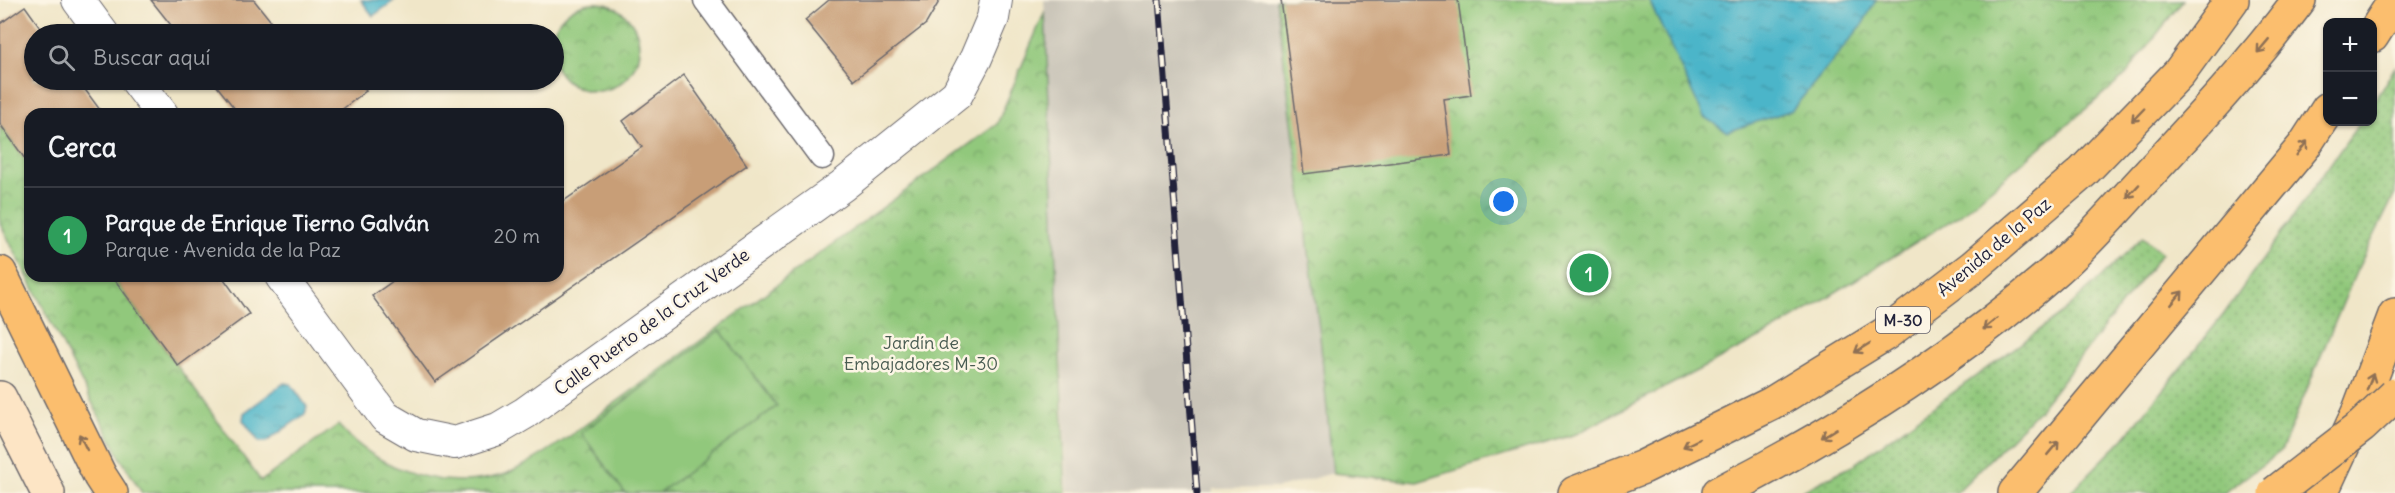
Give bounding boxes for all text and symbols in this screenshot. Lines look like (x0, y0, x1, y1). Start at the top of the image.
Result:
map controls (2323, 18, 2377, 126)
button: + (2323, 18, 2377, 72)
search box (24, 24, 564, 90)
one-way arrow (2256, 38, 2270, 53)
icon: search (45, 41, 78, 74)
text: Buscar aquí (93, 43, 210, 71)
button: − (2323, 72, 2377, 126)
one-way arrow (2131, 107, 2145, 122)
text: Cerca (48, 131, 117, 164)
one-way arrow (2296, 141, 2308, 157)
one-way arrow (2126, 183, 2140, 198)
your location (1489, 187, 1518, 216)
street label: Avenida de la Paz (1932, 192, 2056, 301)
text: Parque de Enrique Tierno Galván (105, 209, 429, 237)
text: 1 (64, 223, 71, 248)
text: 20 m (494, 223, 540, 248)
text: Parque · Avenida de la Paz (105, 237, 341, 262)
street label: Calle Puerto de la Cruz Verde (550, 243, 754, 400)
pin: 1 (1570, 250, 1608, 296)
one-way arrow (2171, 290, 2184, 306)
road number: M-30 (1876, 307, 1930, 333)
one-way arrow (1983, 317, 1999, 330)
park label: Jardín de Embajadores M-30 (844, 331, 998, 375)
one-way arrow (1854, 343, 1871, 355)
one-way arrow (2365, 373, 2376, 392)
one-way arrow (1821, 427, 1838, 439)
one-way arrow (77, 434, 88, 452)
one-way arrow (1683, 438, 1701, 450)
one-way arrow (2046, 440, 2059, 456)

